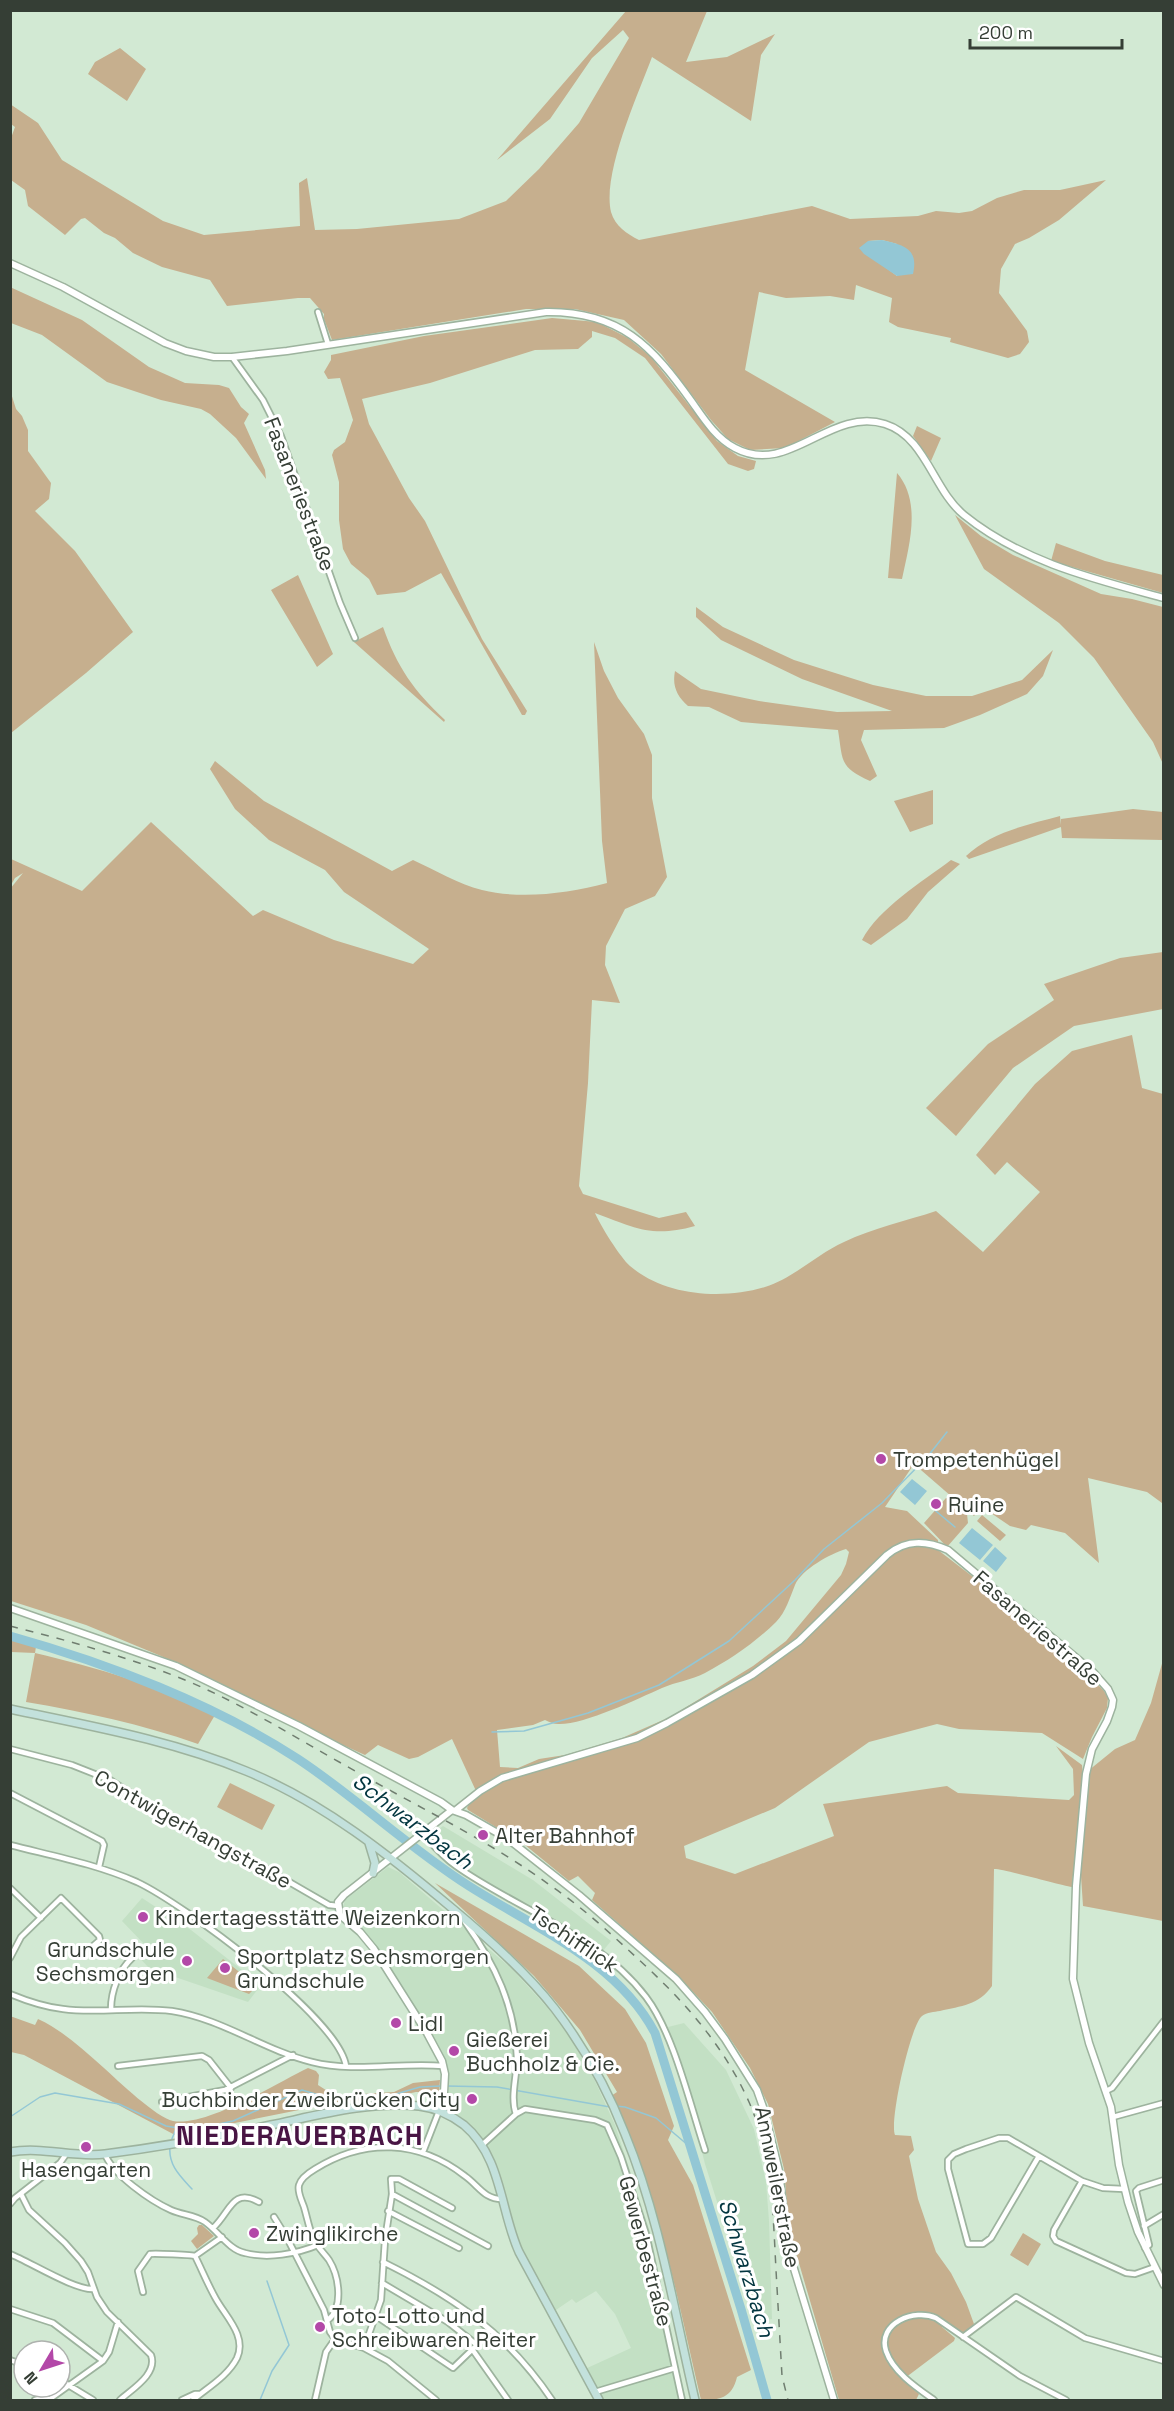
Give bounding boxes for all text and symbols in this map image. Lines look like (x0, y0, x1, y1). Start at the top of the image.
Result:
scale bar (970, 12, 1122, 50)
text: 200 m (979, 21, 1033, 44)
street label: Fasaneriestraße (258, 413, 342, 575)
place label: Trompetenhügel (893, 1446, 1059, 1473)
marker: Trompetenhügel (874, 1452, 888, 1466)
place label: Ruine (948, 1491, 1005, 1518)
marker: Ruine (929, 1497, 943, 1511)
street label: Fasaneriestraße (968, 1564, 1108, 1692)
street label: Contwigerhangstraße (90, 1763, 296, 1895)
water label: Schwarzbach (347, 1767, 479, 1876)
place label: Alter Bahnhof (495, 1822, 635, 1849)
marker: Alter Bahnhof (476, 1828, 490, 1842)
street label: Tschifflick (524, 1899, 624, 1979)
place label: Kindertagesstätte Weizenkorn (155, 1904, 461, 1931)
marker: Kindertagesstätte Weizenkorn (136, 1910, 150, 1924)
place label: Grundschule Sechsmorgen (36, 1936, 175, 1987)
place label: Sportplatz Sechsmorgen Grundschule (237, 1943, 489, 1994)
marker: Grundschule Sechsmorgen (180, 1954, 194, 1968)
marker: Sportplatz Sechsmorgen Grundschule (218, 1961, 232, 1975)
place label: Lidl (408, 2010, 443, 2037)
marker: Lidl (389, 2016, 403, 2030)
place label: Gießerei Buchholz & Cie. (466, 2026, 620, 2077)
marker: Gießerei Buchholz & Cie. (447, 2044, 461, 2058)
place label: Buchbinder Zweibrücken City (161, 2086, 460, 2113)
marker: Buchbinder Zweibrücken City (465, 2092, 479, 2106)
street label: Annweilerstraße (749, 2104, 807, 2270)
district label: NIEDERAUERBACH (176, 2118, 424, 2153)
marker: Hasengarten (79, 2140, 93, 2154)
place label: Hasengarten (21, 2156, 151, 2183)
street label: Gewerbestraße (613, 2173, 679, 2329)
water label: Schwarzbach (713, 2196, 781, 2341)
place label: Zwinglikirche (266, 2220, 398, 2247)
marker: Zwinglikirche (247, 2226, 261, 2240)
place label: Toto-Lotto und Schreibwaren Reiter (332, 2302, 536, 2353)
marker: Toto-Lotto und Schreibwaren Reiter (313, 2320, 327, 2334)
north arrow (12, 2339, 72, 2399)
text: N (19, 2367, 42, 2389)

